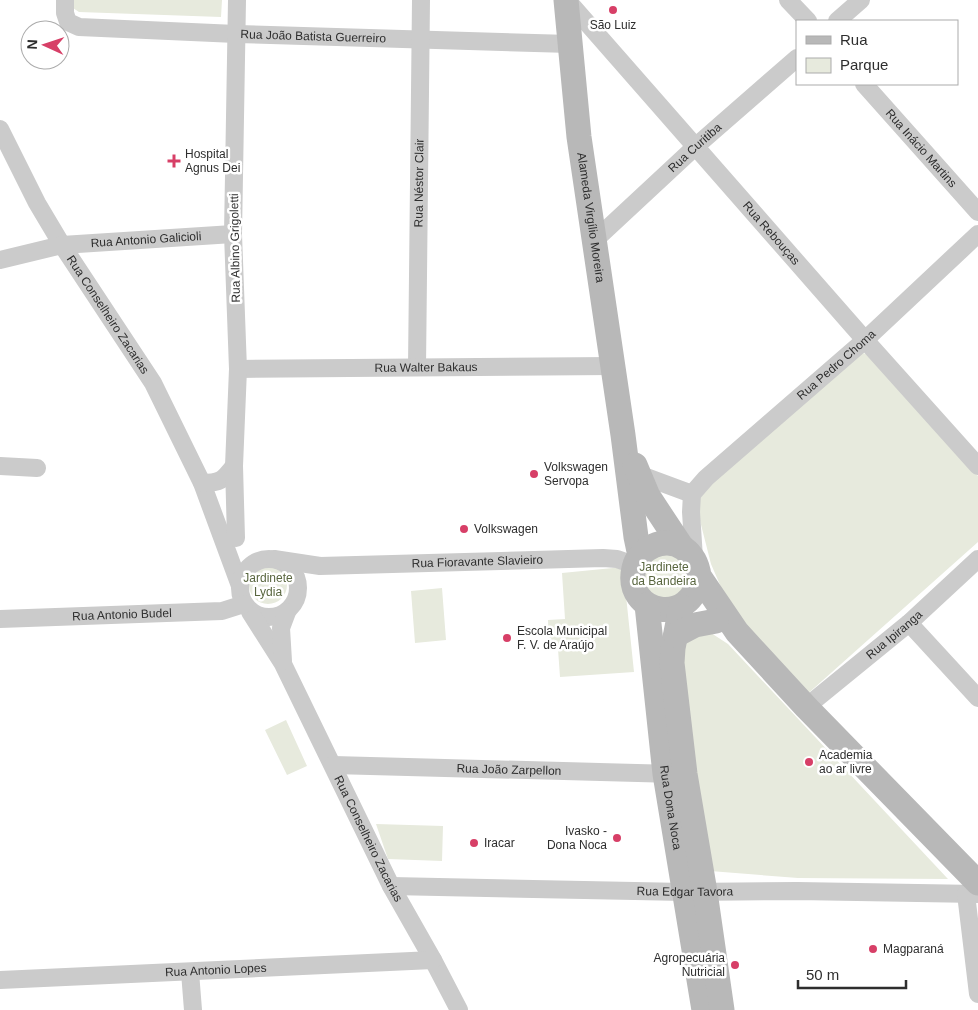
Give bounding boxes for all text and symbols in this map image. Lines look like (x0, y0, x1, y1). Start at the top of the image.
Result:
marker: São Luiz (607, 4, 619, 16)
place label: São Luiz (590, 18, 636, 32)
north arrow (20, 20, 70, 70)
legend (796, 20, 958, 85)
street label: Rua João Batista Guerreiro (240, 27, 387, 45)
text: Rua (840, 31, 868, 48)
text: N (24, 39, 40, 50)
text: Parque (840, 56, 888, 73)
street label: Rua Inácio Martins (883, 106, 960, 190)
street label: Rua Curitiba (665, 120, 725, 175)
street label: Rua Néstor Clair (412, 139, 426, 227)
place label: Hospital Agnus Dei (185, 147, 240, 175)
street label: Alameda Virgílio Moreira (574, 151, 607, 284)
marker: Hospital Agnus Dei (167, 154, 181, 168)
street label: Rua Albino Grigoletti (227, 193, 243, 303)
street label: Rua Rebouças (740, 199, 803, 268)
street label: Rua Antonio Galicioli (90, 229, 202, 250)
street label: Rua Conselheiro Zacarias (64, 253, 152, 376)
street label: Rua Pedro Choma (794, 327, 879, 403)
street label: Rua Walter Bakaus (374, 360, 478, 375)
place label: Volkswagen Servopa (544, 460, 608, 488)
marker: Volkswagen Servopa (528, 468, 540, 480)
place label: Volkswagen (474, 522, 538, 536)
marker: Volkswagen (458, 523, 470, 535)
street label: Rua Fioravante Slavieiro (411, 553, 544, 570)
park label: Jardinete da Bandeira (632, 560, 697, 588)
park label: Jardinete Lydia (243, 571, 293, 599)
street label: Rua Antonio Budel (72, 606, 172, 623)
street label: Rua Ipiranga (863, 607, 925, 662)
place label: Escola Municipal F. V. de Araújo (517, 624, 607, 652)
marker: Escola Municipal F. V. de Araújo (501, 632, 513, 644)
place label: Academia ao ar livre (819, 748, 873, 776)
marker: Academia ao ar livre (803, 756, 815, 768)
street label: Rua João Zarpellon (456, 761, 562, 778)
street label: Rua Dona Noca (657, 765, 684, 851)
street label: Rua Conselheiro Zacarias (331, 773, 405, 904)
place label: Ivasko - Dona Noca (547, 824, 607, 852)
marker: Ivasko - Dona Noca (611, 832, 623, 844)
place label: Iracar (484, 836, 515, 850)
marker: Iracar (468, 837, 480, 849)
street label: Rua Edgar Tavora (636, 884, 734, 899)
place label: Magparaná (883, 942, 944, 956)
marker: Magparaná (867, 943, 879, 955)
place label: Agropecuária Nutricial (654, 951, 725, 979)
scale bar (798, 958, 906, 990)
marker: Agropecuária Nutricial (729, 959, 741, 971)
street label: Rua Antonio Lopes (165, 961, 267, 979)
text: 50 m (806, 966, 839, 983)

